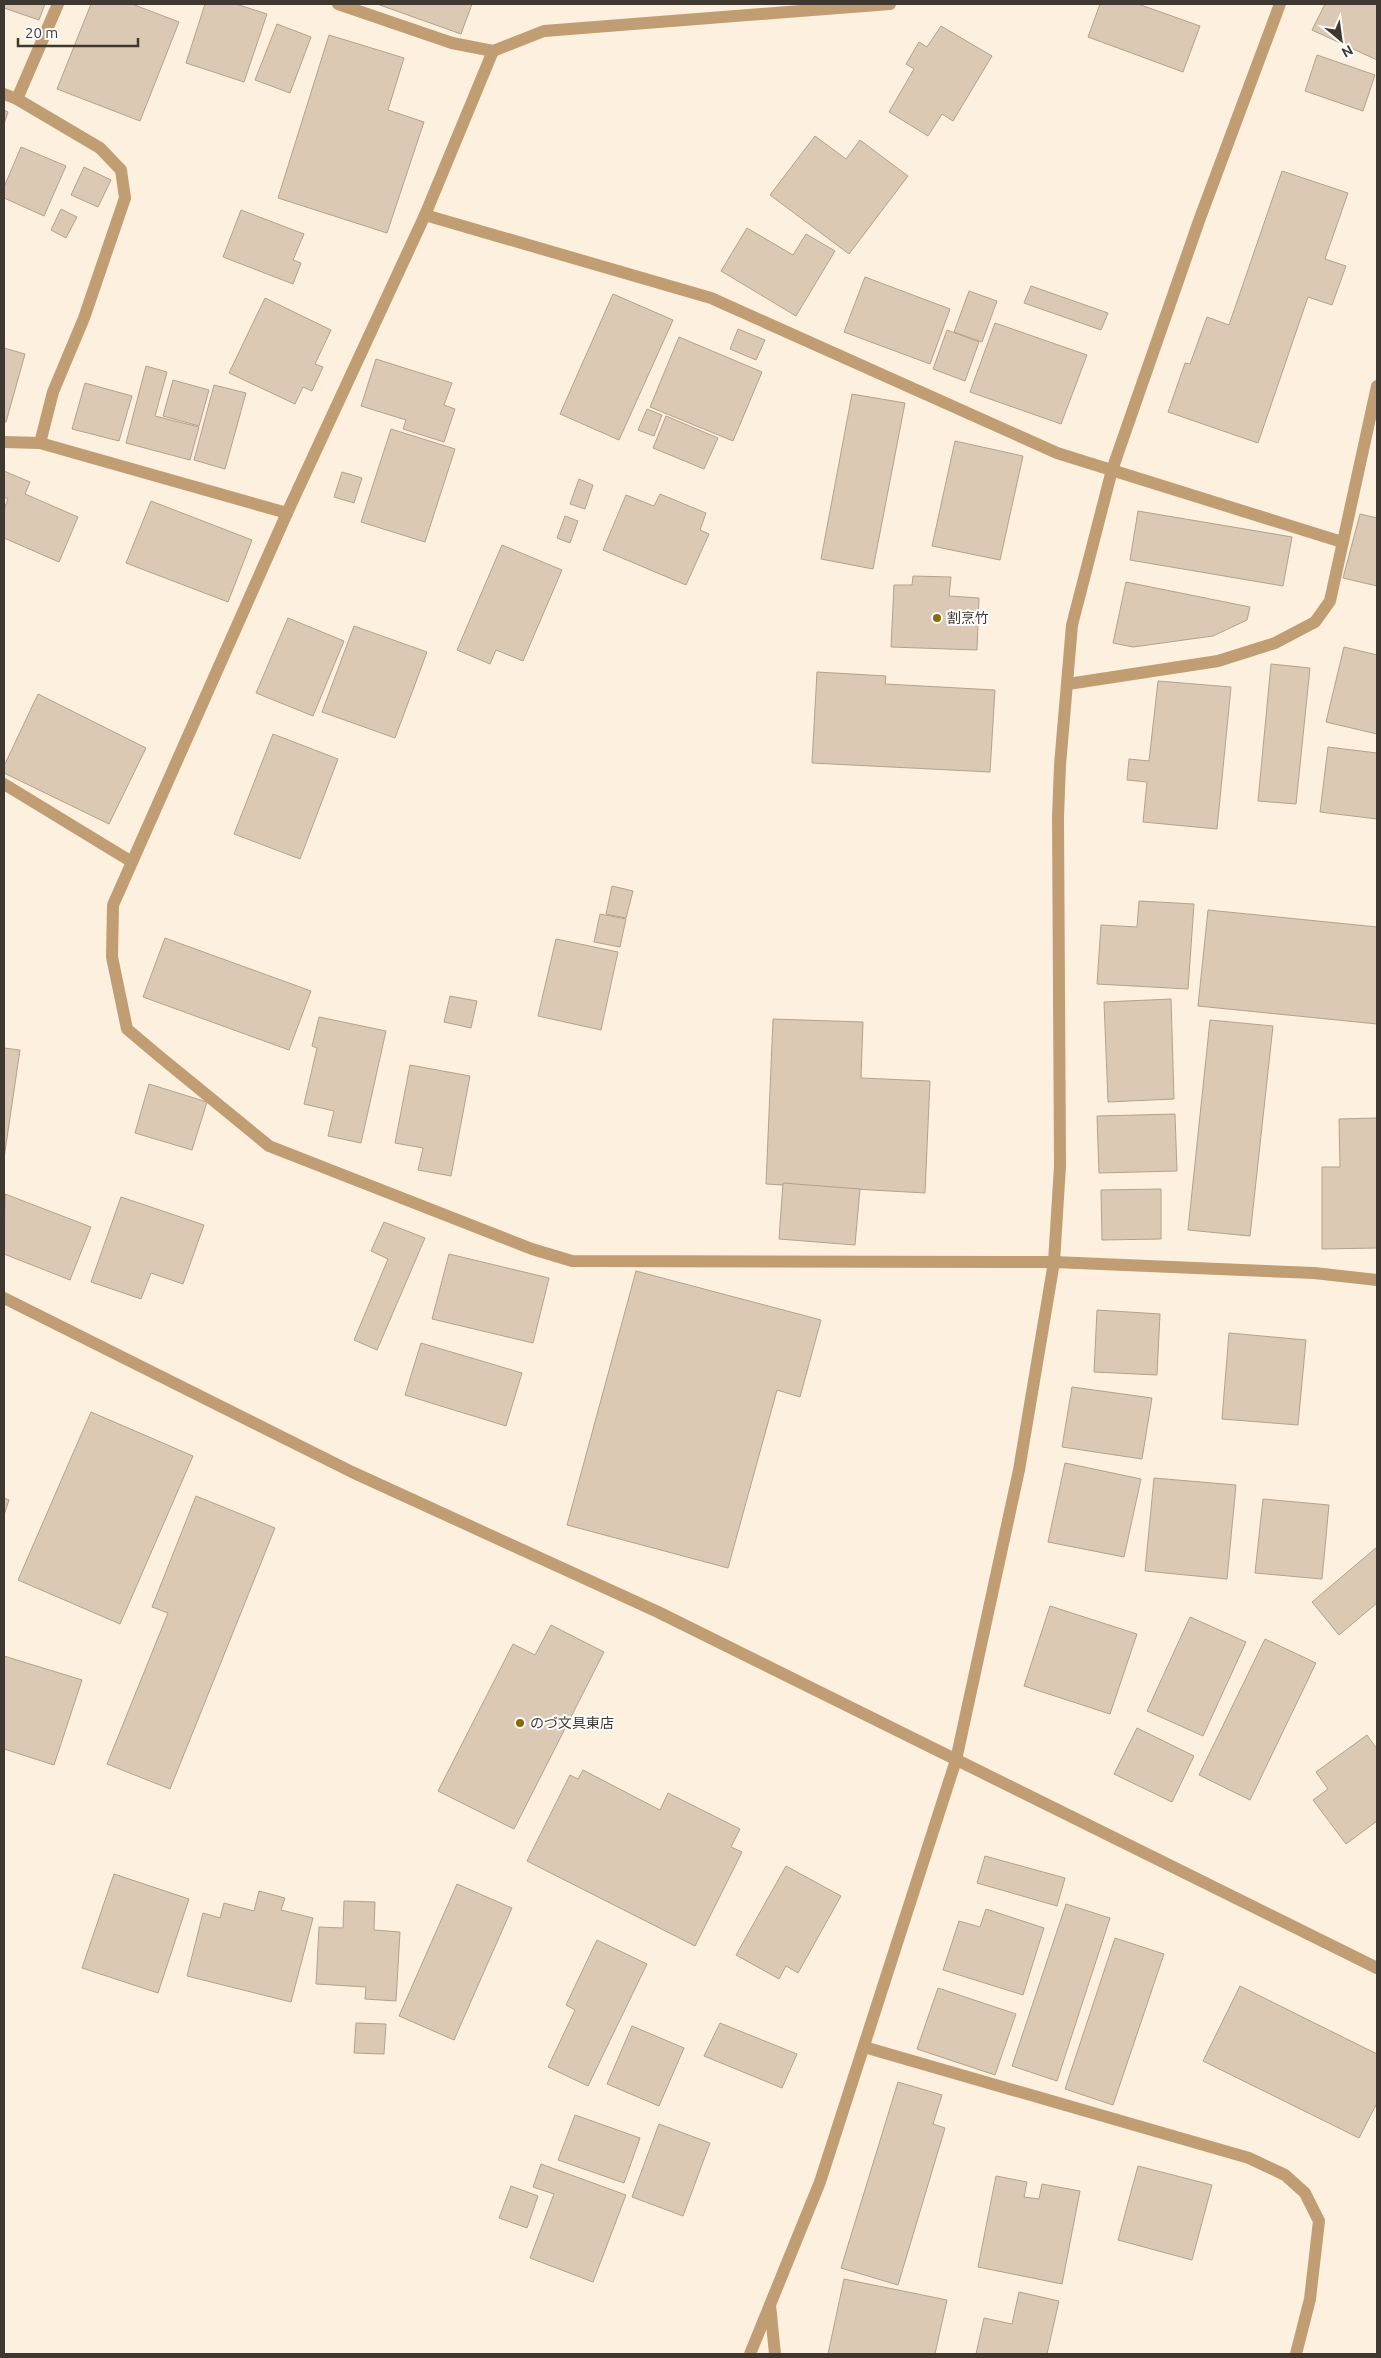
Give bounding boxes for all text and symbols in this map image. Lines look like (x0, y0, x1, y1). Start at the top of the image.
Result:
scale bar (18, 15, 138, 47)
north arrow (1316, 15, 1366, 65)
text: 20 m (25, 24, 58, 41)
text: N (1339, 42, 1356, 61)
place label: 割烹竹 (947, 610, 989, 626)
marker: 割烹竹 (931, 612, 943, 624)
place label: のづ文具東店 (530, 1715, 614, 1731)
marker: のづ文具東店 (514, 1717, 526, 1729)

